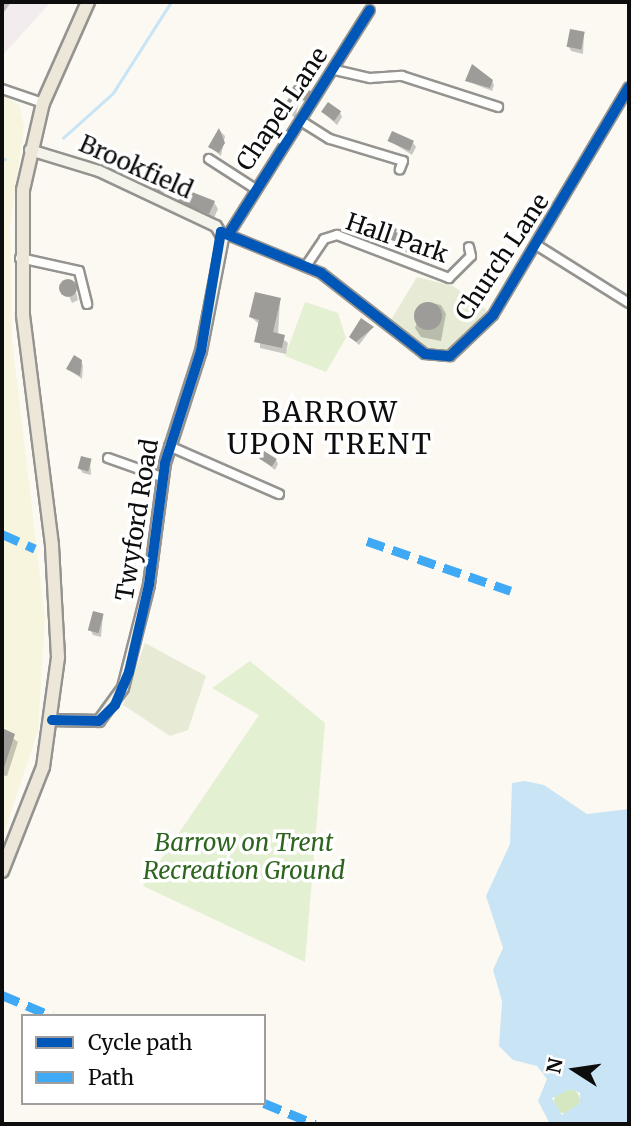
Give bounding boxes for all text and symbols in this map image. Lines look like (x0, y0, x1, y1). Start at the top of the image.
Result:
street label: Chapel Lane (230, 42, 334, 176)
street label: Brookfield (75, 129, 197, 205)
street label: Church Lane (449, 188, 555, 326)
street label: Hall Park (342, 207, 452, 269)
district label: BARROW UPON TRENT (228, 395, 432, 461)
street label: Twyford Road (110, 437, 164, 603)
park label: Barrow on Trent Recreation Ground (143, 829, 345, 885)
legend (21, 1014, 266, 1105)
text: Cycle path (88, 1029, 192, 1056)
north arrow (540, 1035, 610, 1105)
text: N (541, 1056, 568, 1075)
text: Path (88, 1064, 134, 1091)

